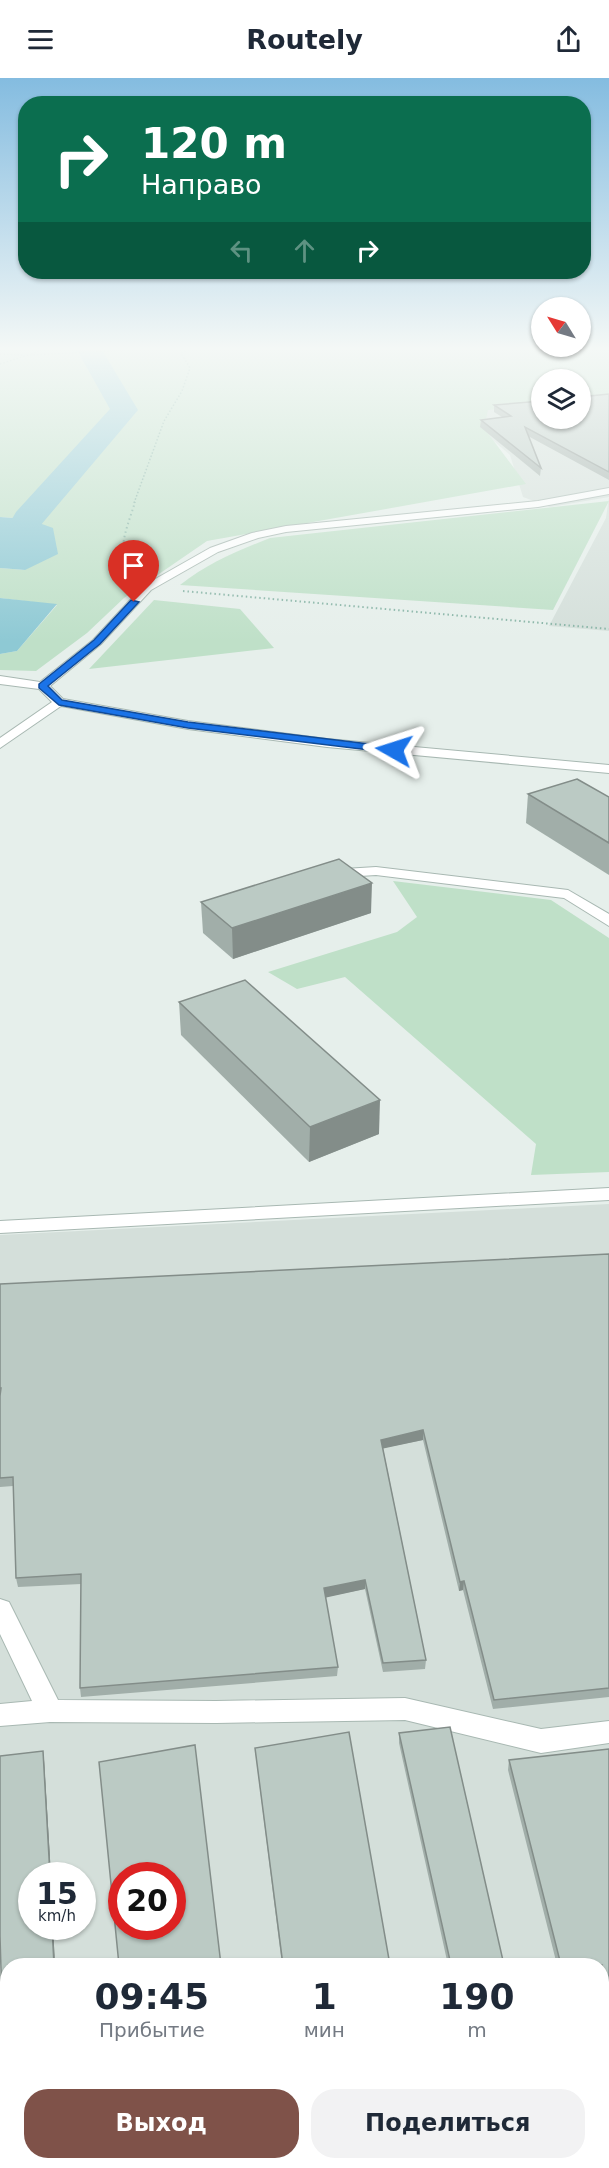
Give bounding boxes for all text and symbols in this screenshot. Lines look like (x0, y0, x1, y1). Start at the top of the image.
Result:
icon: menu (24, 23, 57, 56)
icon: share (552, 23, 585, 56)
text: Routely (246, 24, 363, 55)
text: 120 m (141, 119, 287, 168)
icon: right (42, 120, 120, 198)
text: Направо (141, 169, 262, 200)
icon: left (225, 234, 258, 267)
icon: ahead (288, 234, 321, 267)
icon: right (351, 234, 384, 267)
north arrow (531, 297, 591, 357)
map controls (531, 297, 591, 429)
button: layers (531, 369, 591, 429)
pin (108, 540, 159, 602)
icon: arrive (117, 549, 150, 582)
position arrow (362, 718, 426, 782)
speed limit sign: 20 (108, 1862, 186, 1940)
text: 15 (36, 1876, 78, 1911)
text: km/h (38, 1907, 76, 1925)
text: 09:45 (95, 1976, 209, 2017)
text: 1 (312, 1976, 337, 2017)
text: 190 (439, 1976, 514, 2017)
text: Прибытие (99, 2018, 205, 2042)
text: мин (304, 2018, 345, 2042)
text: m (467, 2018, 487, 2042)
button: Выход (24, 2089, 299, 2158)
button: Поделиться (311, 2089, 585, 2158)

